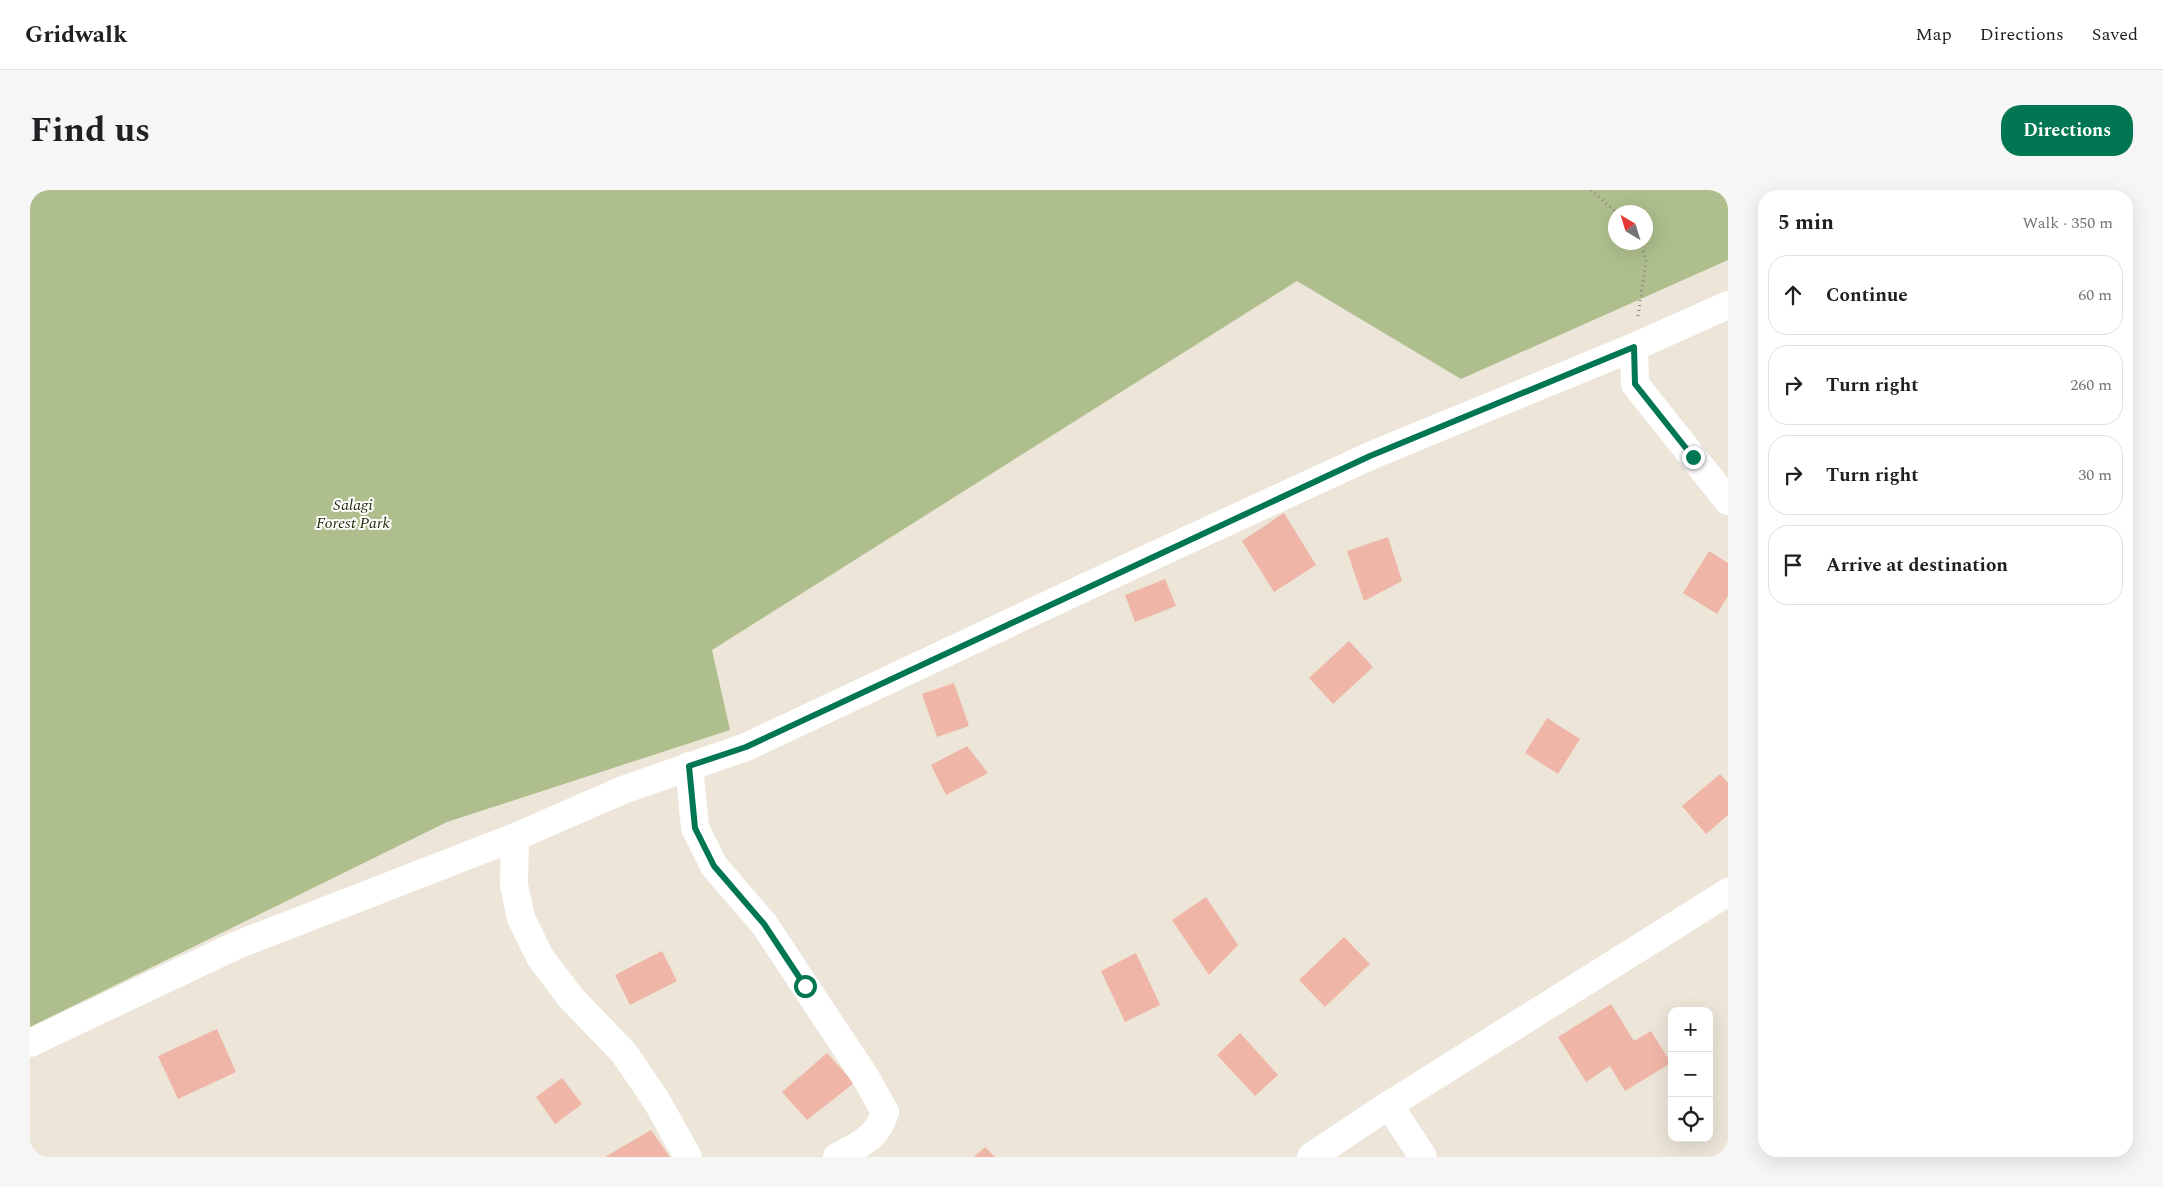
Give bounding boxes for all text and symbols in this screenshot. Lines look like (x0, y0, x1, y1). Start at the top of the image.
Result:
text: Gridwalk (25, 17, 127, 53)
text: Map (1916, 21, 1952, 48)
text: Directions (1980, 21, 2064, 48)
text: Saved (2092, 21, 2138, 48)
text: Find us (30, 104, 150, 157)
button: Directions (2001, 105, 2133, 156)
north arrow (1608, 205, 1653, 250)
text: 5 min (1778, 207, 1834, 239)
text: Walk · 350 m (2022, 211, 2113, 235)
icon: ahead (1779, 281, 1807, 309)
text: Continue (1826, 281, 1908, 310)
text: 60 m (2078, 283, 2112, 307)
icon: right (1779, 371, 1807, 399)
text: Turn right (1826, 371, 1919, 400)
text: 260 m (2070, 373, 2112, 397)
route end (1682, 446, 1705, 469)
icon: right (1779, 461, 1807, 489)
text: Turn right (1826, 461, 1919, 490)
text: 30 m (2078, 463, 2112, 487)
park label: Salagi Forest Park (316, 493, 390, 535)
icon: arrive (1779, 551, 1807, 579)
text: Arrive at destination (1826, 551, 2008, 580)
route start (794, 975, 817, 998)
map controls (1668, 1007, 1713, 1142)
button: + (1668, 1007, 1713, 1052)
button: − (1668, 1052, 1713, 1097)
button: locate (1668, 1097, 1713, 1142)

